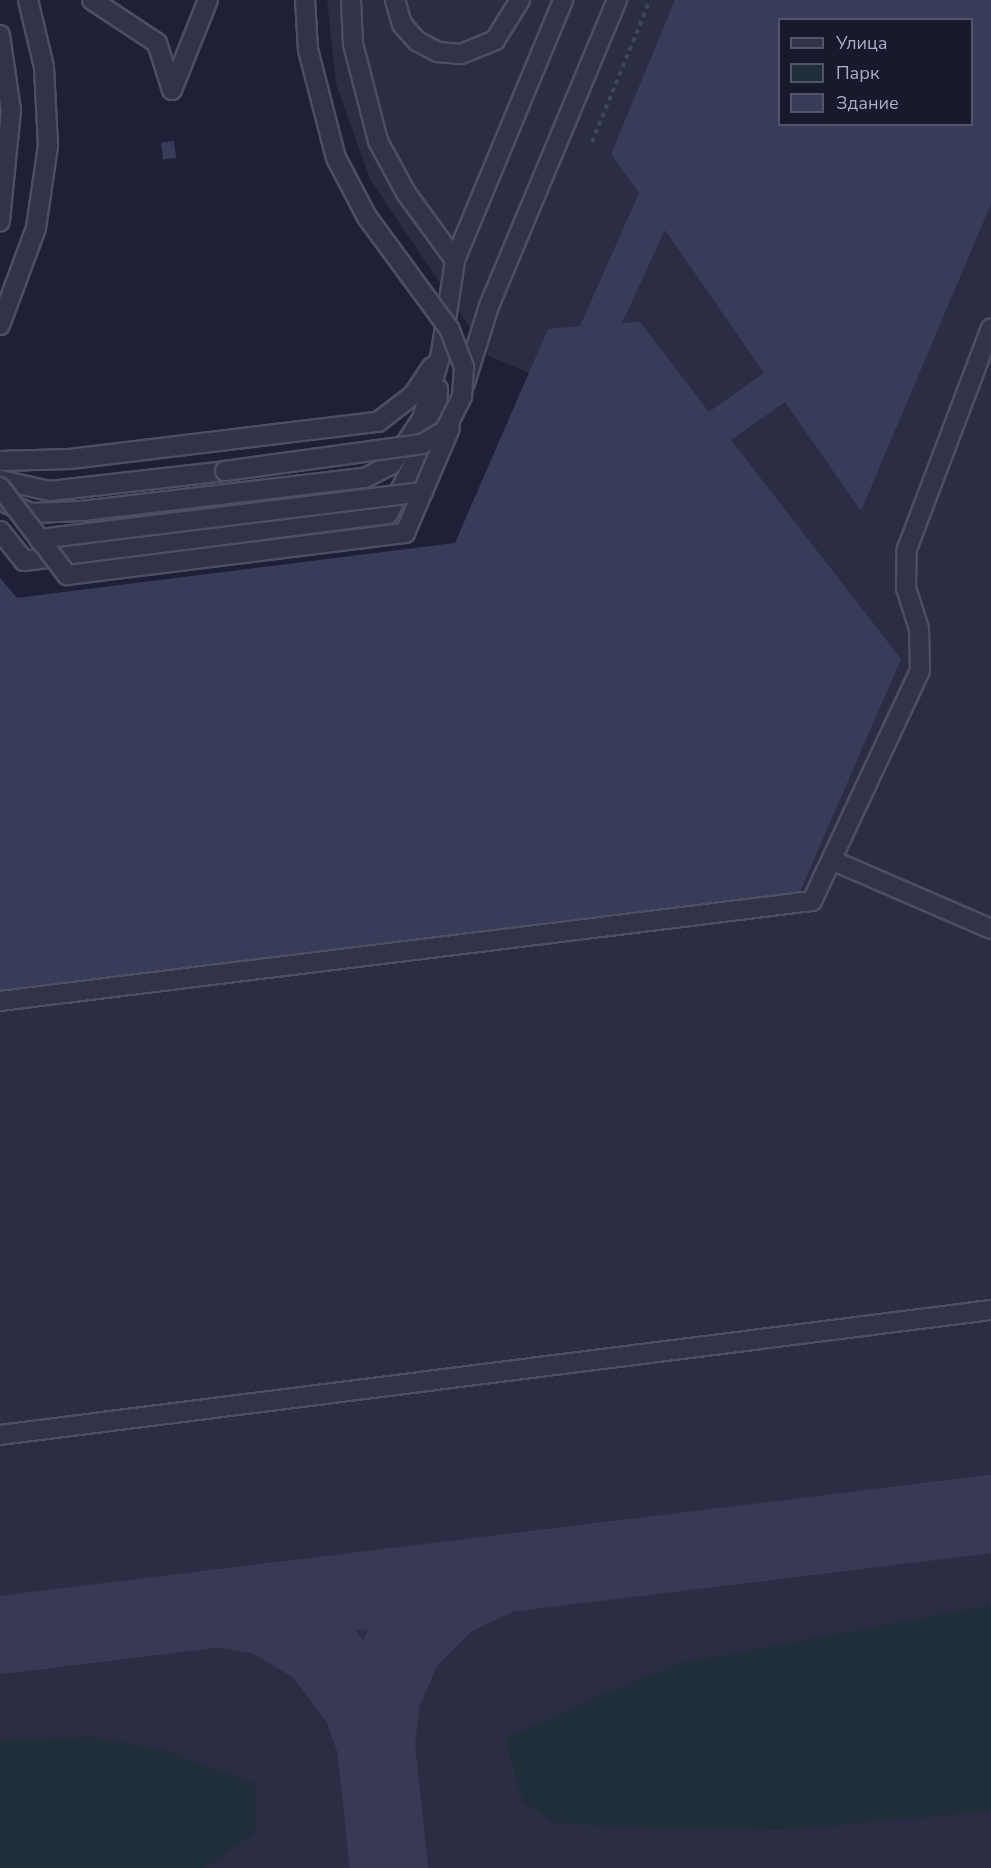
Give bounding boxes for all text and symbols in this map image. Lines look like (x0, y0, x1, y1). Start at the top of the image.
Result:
legend (778, 18, 973, 126)
text: Улица (836, 31, 887, 55)
text: Парк (836, 61, 879, 85)
text: Здание (836, 91, 899, 115)

